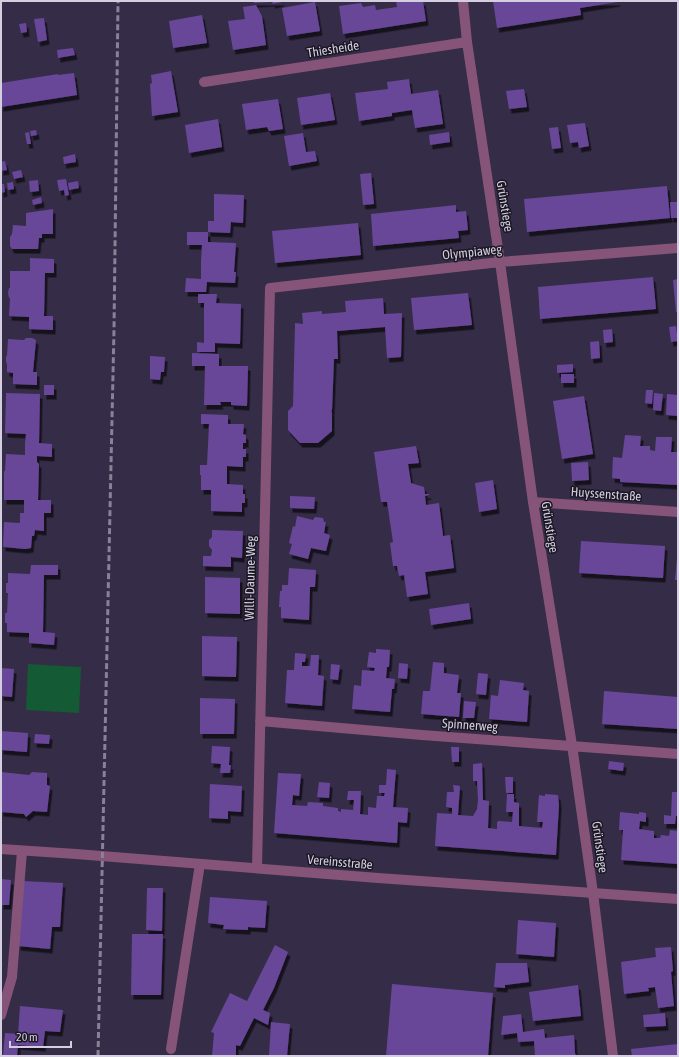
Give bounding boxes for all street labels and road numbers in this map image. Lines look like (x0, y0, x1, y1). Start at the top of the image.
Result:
street label: Thiesheide (306, 37, 360, 61)
street label: Grünstiege (494, 179, 516, 233)
street label: Olympiaweg (441, 241, 503, 263)
street label: Huyssenstraße (570, 484, 642, 504)
street label: Grünstiege (539, 500, 561, 554)
street label: Willi-Daume-Weg (242, 535, 258, 620)
street label: Spinnerweg (441, 716, 499, 734)
street label: Grünstiege (589, 820, 611, 874)
street label: Vereinsstraße (307, 852, 373, 872)

